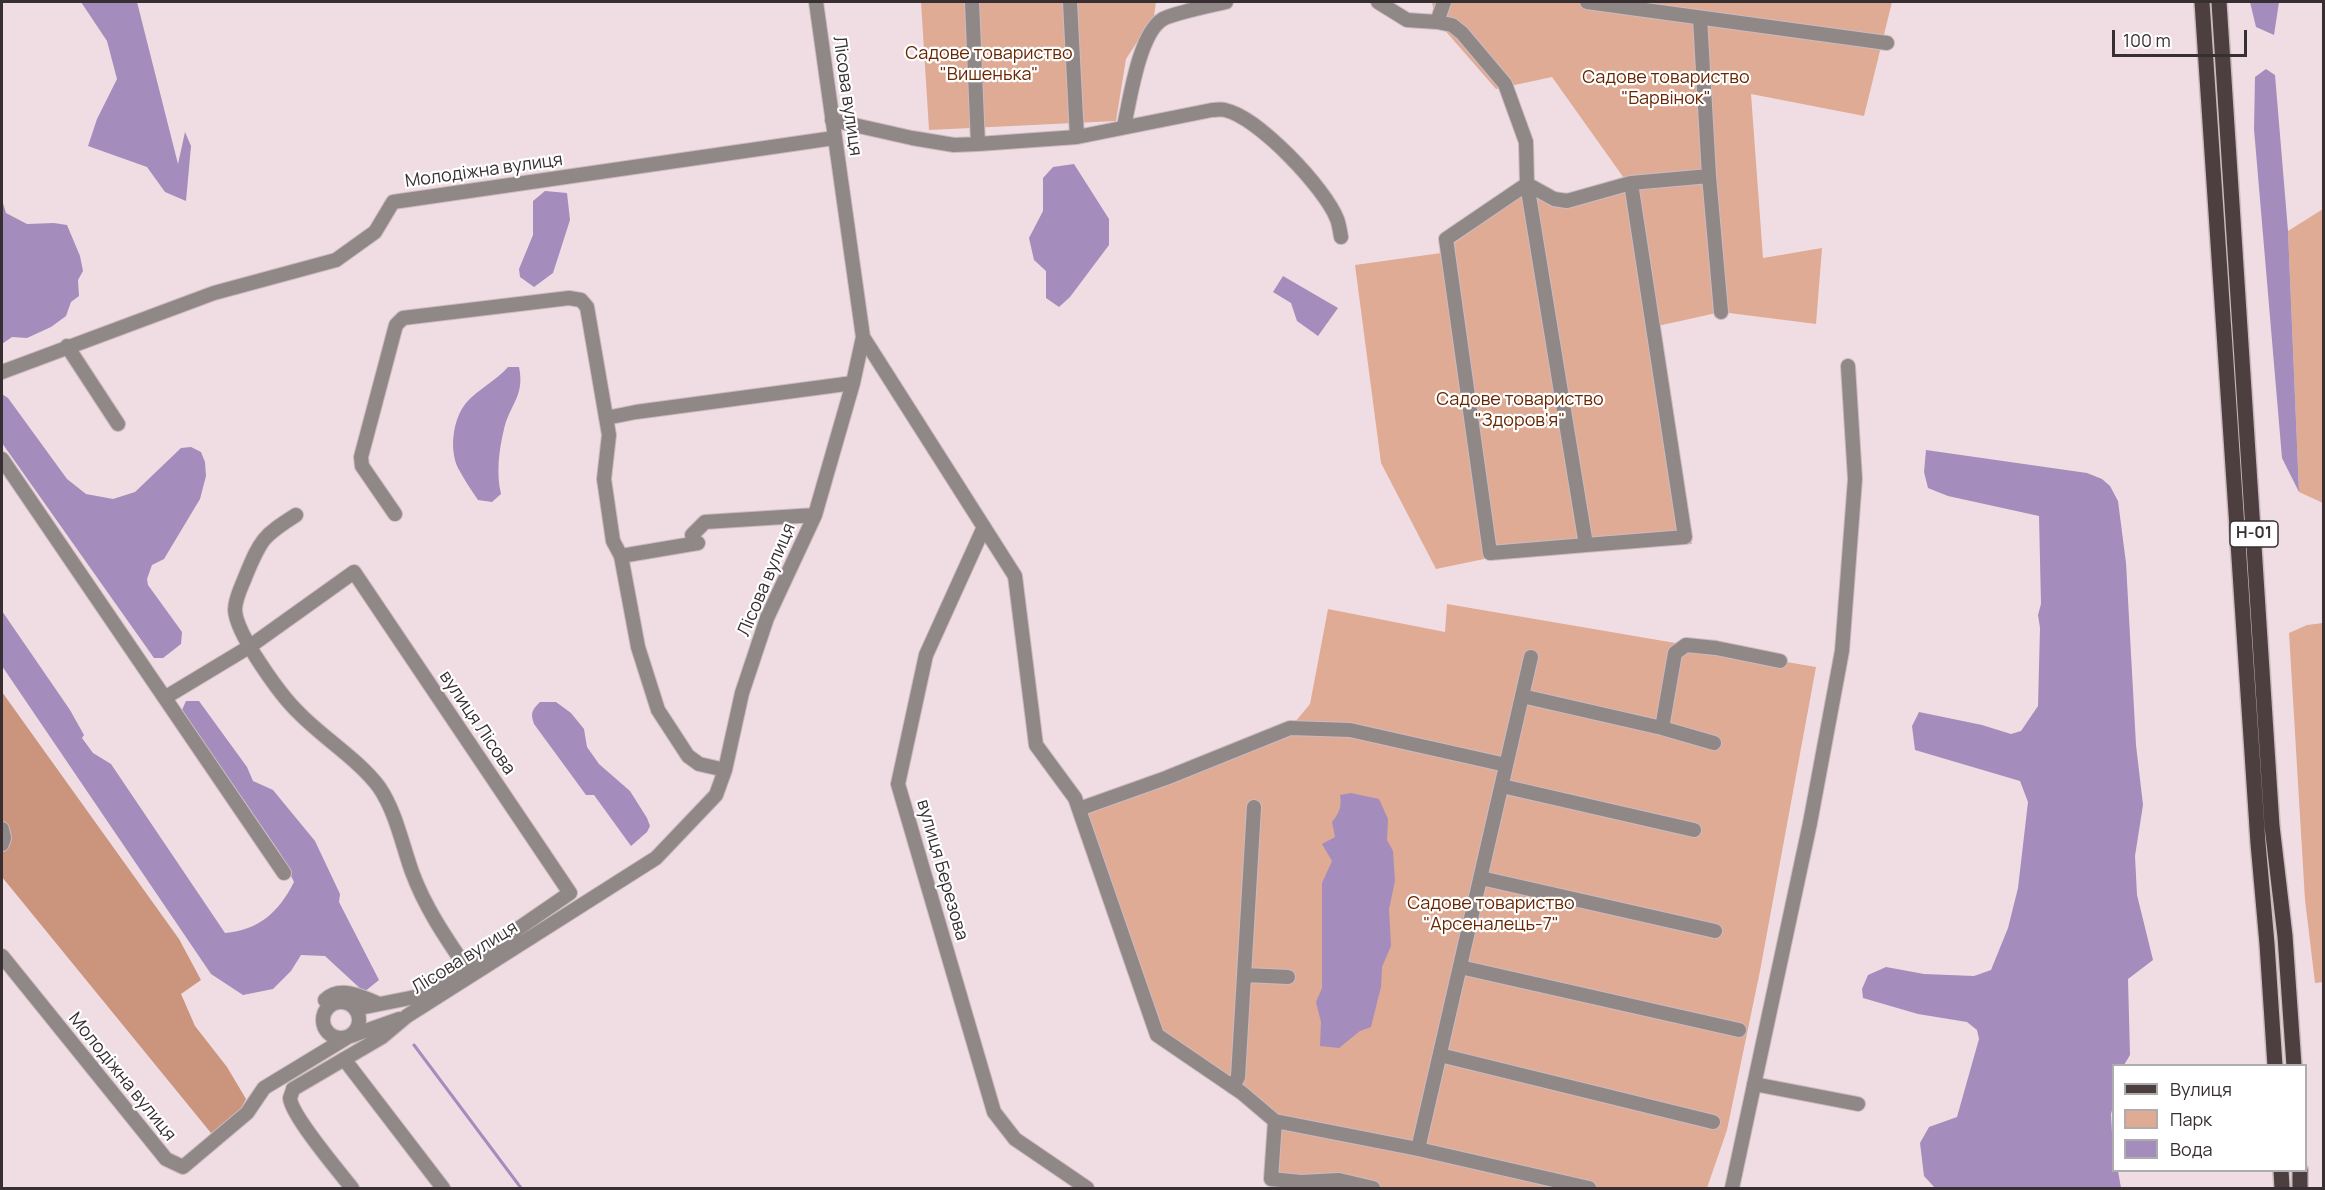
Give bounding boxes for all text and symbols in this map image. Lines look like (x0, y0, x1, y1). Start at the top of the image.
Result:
scale bar (2115, 18, 2250, 56)
text: 100 m (2123, 28, 2171, 52)
street label: Лісова вулиця (828, 35, 866, 157)
park label: Садове товариство "Вишенька" (905, 43, 1073, 86)
park label: Садове товариство "Барвінок" (1582, 67, 1750, 110)
street label: Молодіжна вулиця (404, 149, 564, 193)
park label: Садове товариство "Здоров'я" (1436, 389, 1604, 432)
street label: Лісова вулиця (733, 520, 801, 640)
road number: Н-01 (2230, 521, 2278, 547)
street label: вулиця Лісова (434, 667, 520, 779)
street label: вулиця Березова (912, 797, 972, 943)
park label: Садове товариство "Арсеналець-7" (1407, 893, 1575, 936)
street label: Лісова вулиця (408, 917, 522, 999)
street label: Молодіжна вулиця (64, 1008, 180, 1146)
legend (2112, 1064, 2307, 1172)
text: Вулиця (2170, 1077, 2232, 1101)
text: Парк (2170, 1107, 2212, 1131)
text: Вода (2170, 1137, 2212, 1161)

